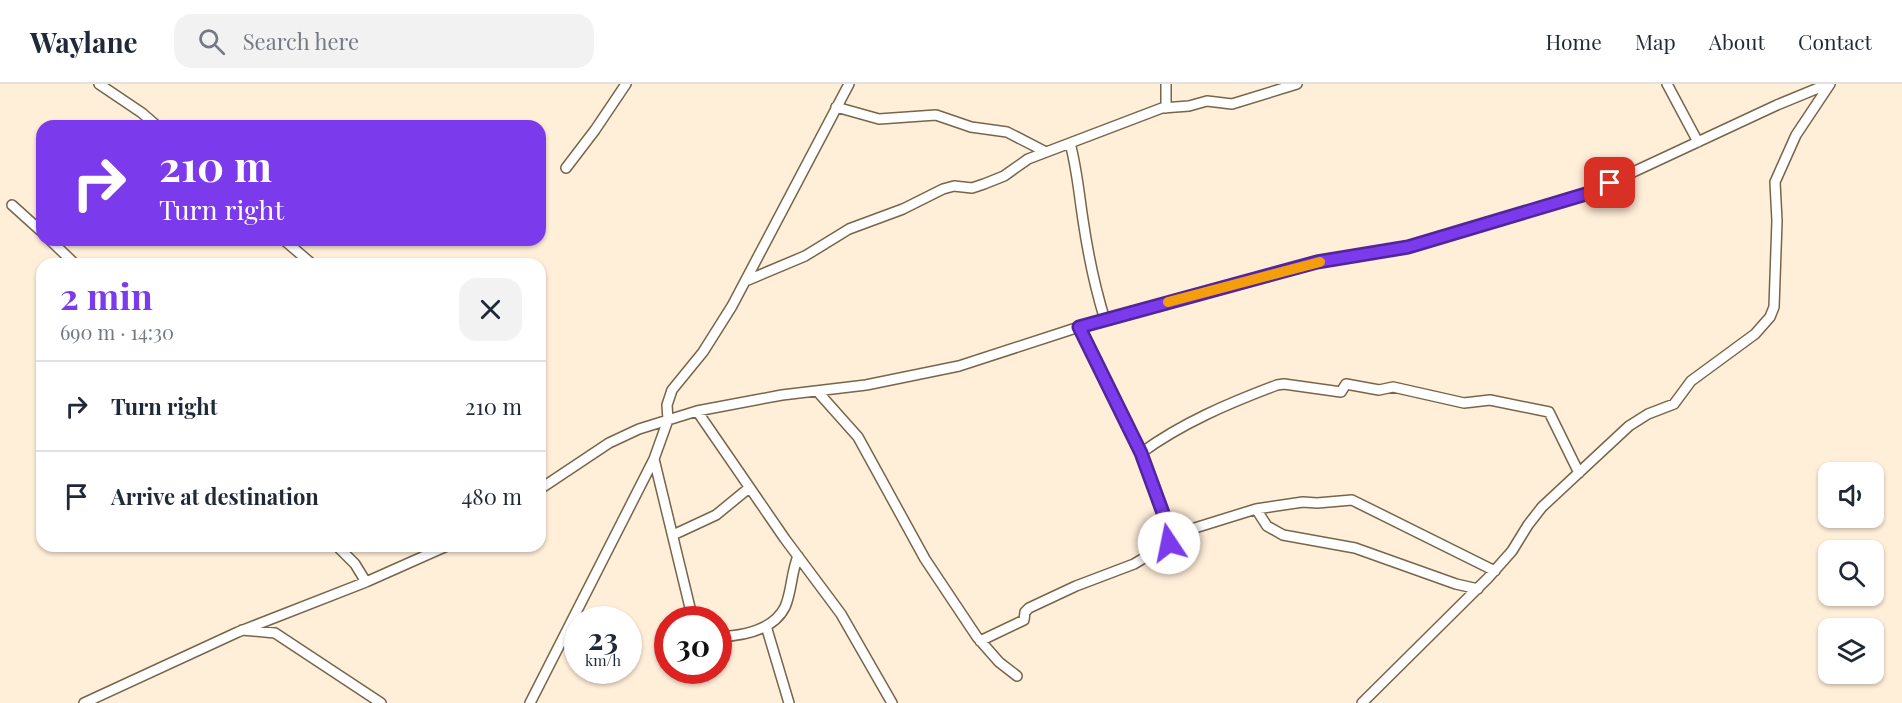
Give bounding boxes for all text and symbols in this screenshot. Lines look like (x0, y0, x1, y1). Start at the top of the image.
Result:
search box (174, 14, 594, 68)
text: Waylane (30, 23, 138, 60)
icon: search (195, 25, 228, 58)
text: Search here (243, 26, 359, 56)
text: Home (1546, 27, 1602, 55)
text: Map (1635, 27, 1676, 55)
text: About (1709, 27, 1765, 55)
text: Contact (1798, 27, 1872, 55)
text: 210 m (159, 137, 272, 193)
icon: right (60, 144, 138, 222)
pin (1584, 157, 1635, 208)
icon: arrive (1593, 166, 1626, 199)
text: Turn right (159, 191, 284, 227)
text: 2 min (60, 271, 153, 319)
button: close (459, 278, 522, 341)
text: 690 m · 14:30 (60, 318, 174, 345)
icon: right (60, 390, 93, 423)
text: Turn right (111, 391, 217, 421)
text: 210 m (465, 391, 522, 421)
map controls (1818, 462, 1884, 684)
button: sound (1818, 462, 1884, 528)
icon: arrive (60, 480, 93, 513)
text: Arrive at destination (111, 481, 319, 511)
text: 480 m (461, 481, 522, 511)
position arrow (1137, 511, 1201, 575)
button: search (1818, 540, 1884, 606)
speed limit sign: 30 (654, 606, 732, 684)
text: 23 (588, 618, 618, 658)
button: layers (1818, 618, 1884, 684)
text: km/h (585, 650, 621, 670)

